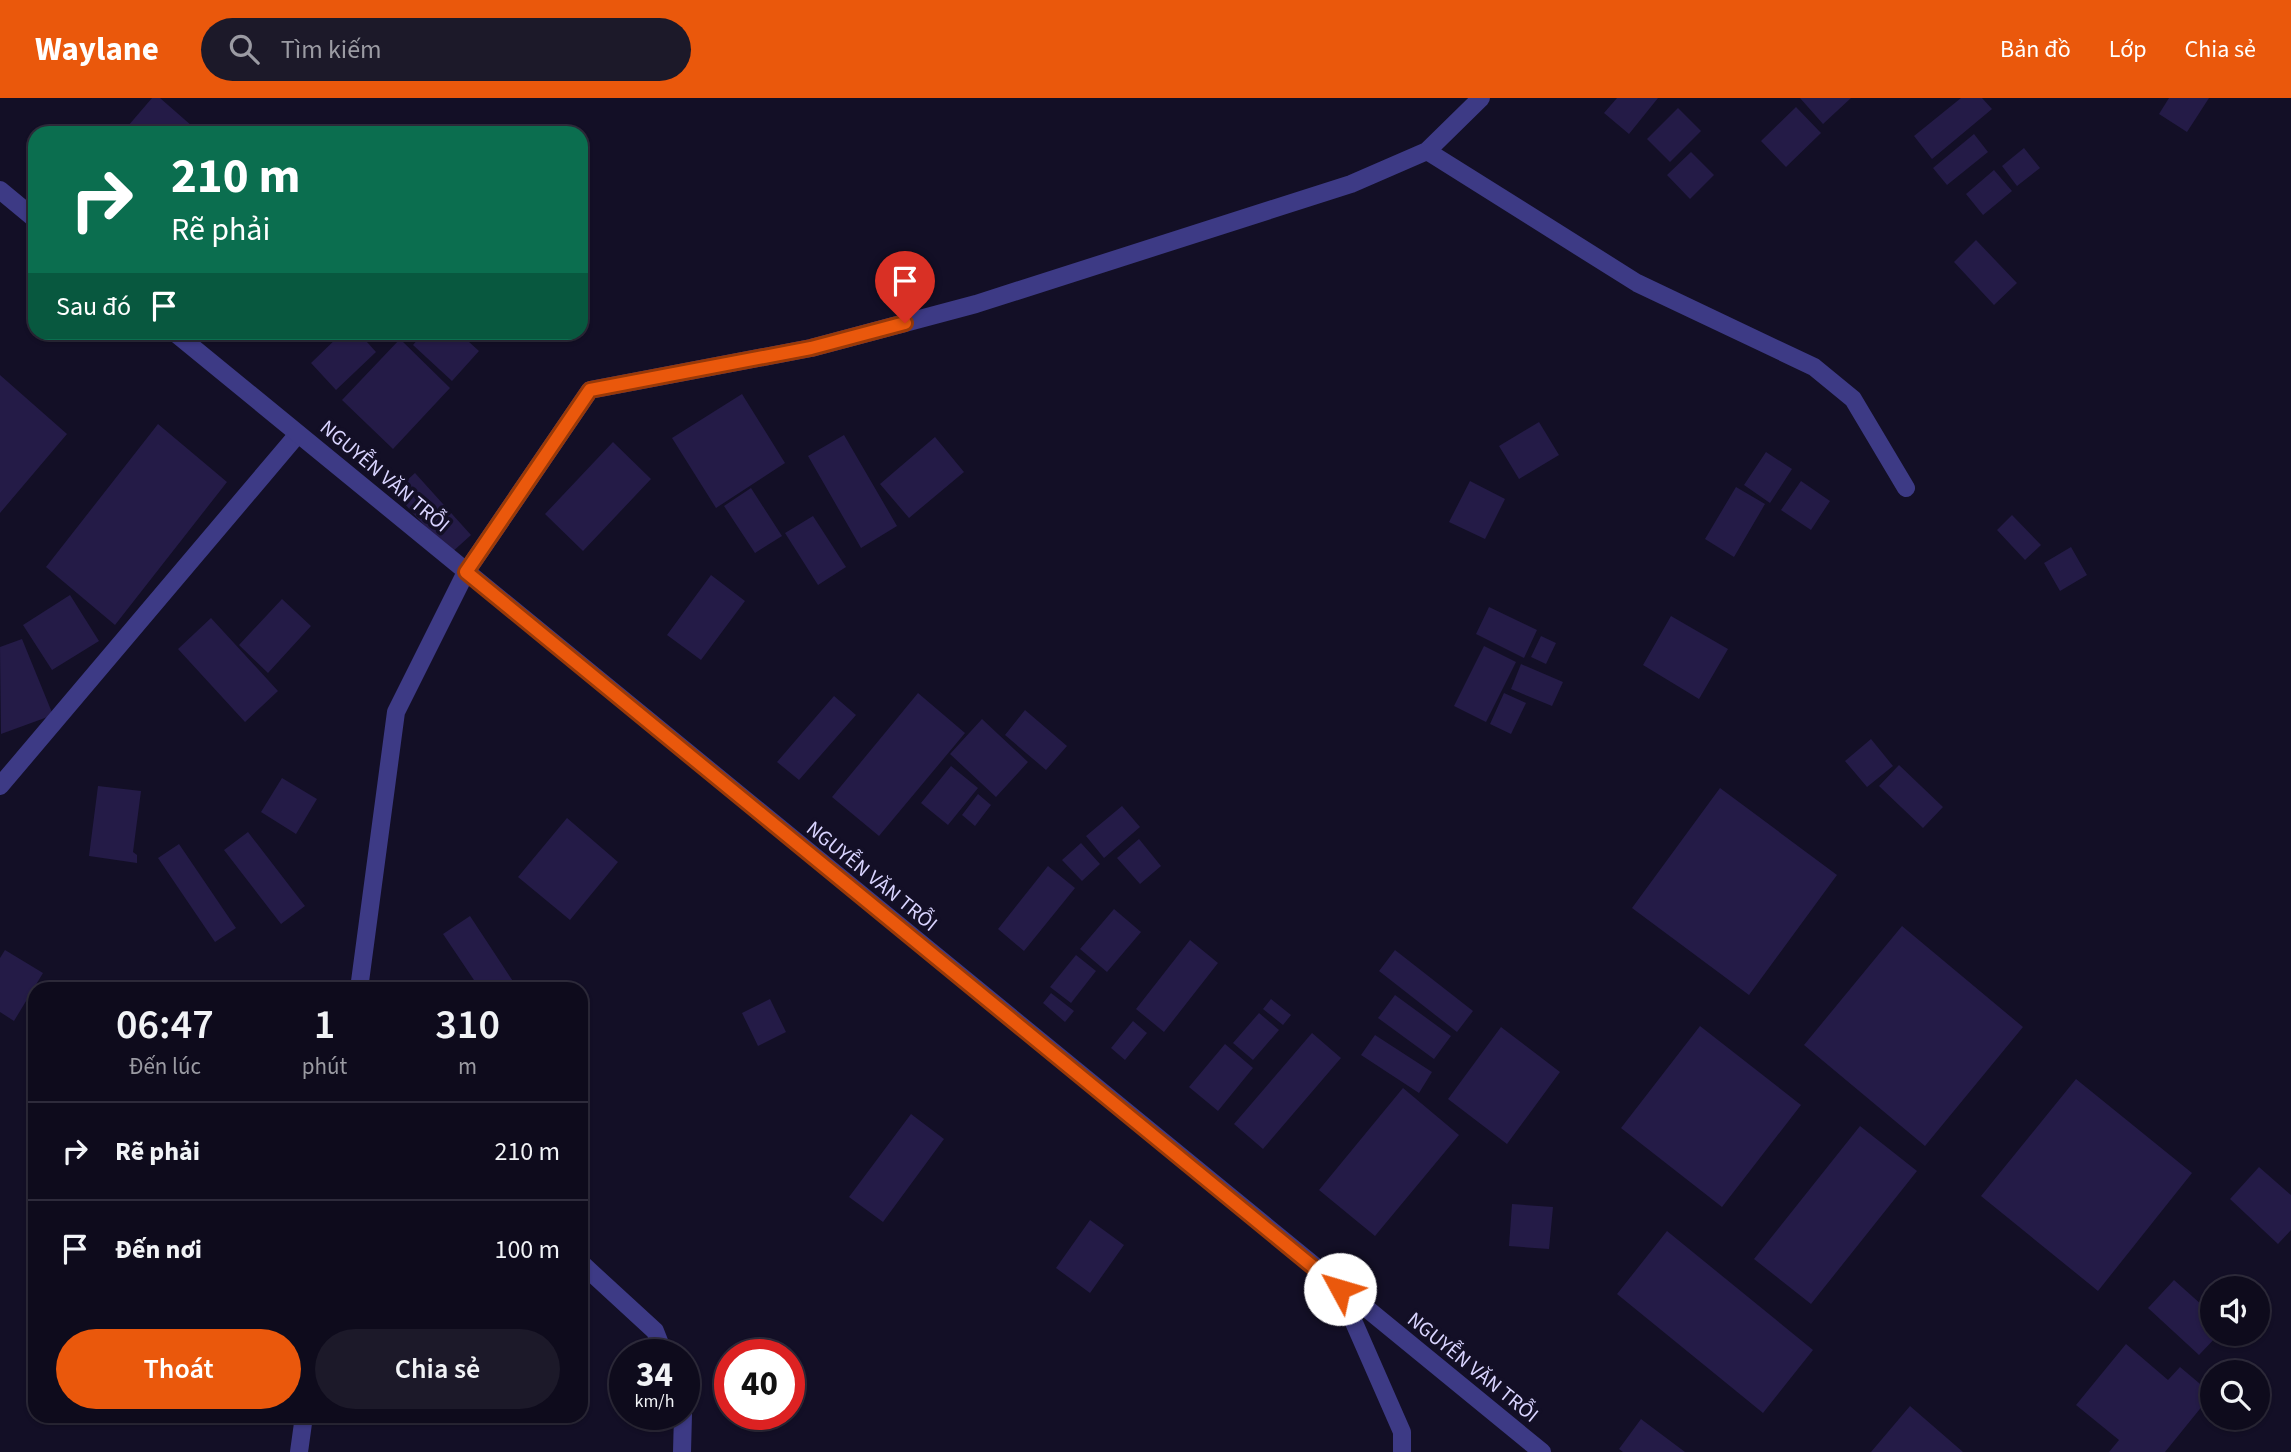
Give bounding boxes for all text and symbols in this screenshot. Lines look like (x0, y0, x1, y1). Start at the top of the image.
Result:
search box (201, 18, 691, 81)
text: Waylane (35, 26, 159, 73)
icon: search (225, 30, 263, 68)
text: Tìm kiếm (281, 31, 382, 68)
text: Bản đồ (2000, 32, 2071, 67)
text: Lớp (2109, 32, 2146, 67)
text: Chia sẻ (2184, 32, 2256, 67)
text: 210 m (171, 142, 300, 212)
icon: right (56, 154, 147, 245)
text: Rẽ phải (171, 207, 270, 253)
pin (875, 251, 935, 323)
icon: arrive (886, 262, 924, 300)
icon: arrive (145, 287, 183, 325)
text: Sau đó (56, 288, 131, 325)
street label: NGUYỄN VĂN TRỖI (314, 413, 456, 539)
street label: NGUYỄN VĂN TRỖI (800, 814, 944, 938)
text: 06:47 (116, 995, 214, 1055)
text: 1 (314, 995, 335, 1055)
text: 310 (435, 995, 500, 1055)
text: Đến lúc (129, 1050, 201, 1083)
text: phút (302, 1050, 347, 1083)
text: m (458, 1050, 477, 1083)
icon: right (56, 1132, 94, 1170)
text: Rẽ phải (115, 1133, 200, 1170)
text: 210 m (494, 1133, 560, 1170)
icon: arrive (56, 1230, 94, 1268)
text: Đến nơi (115, 1231, 202, 1268)
text: 100 m (494, 1231, 560, 1268)
position arrow (1303, 1252, 1377, 1326)
map controls (2200, 1276, 2270, 1430)
button: sound (2200, 1276, 2270, 1346)
street label: NGUYỄN VĂN TRỖI (1401, 1305, 1545, 1429)
button: Thoát (56, 1329, 301, 1409)
button: Chia sẻ (315, 1329, 560, 1409)
speed limit sign: 40 (714, 1339, 805, 1430)
text: 34 (636, 1350, 673, 1400)
button: search (2200, 1360, 2270, 1430)
text: km/h (635, 1389, 674, 1414)

